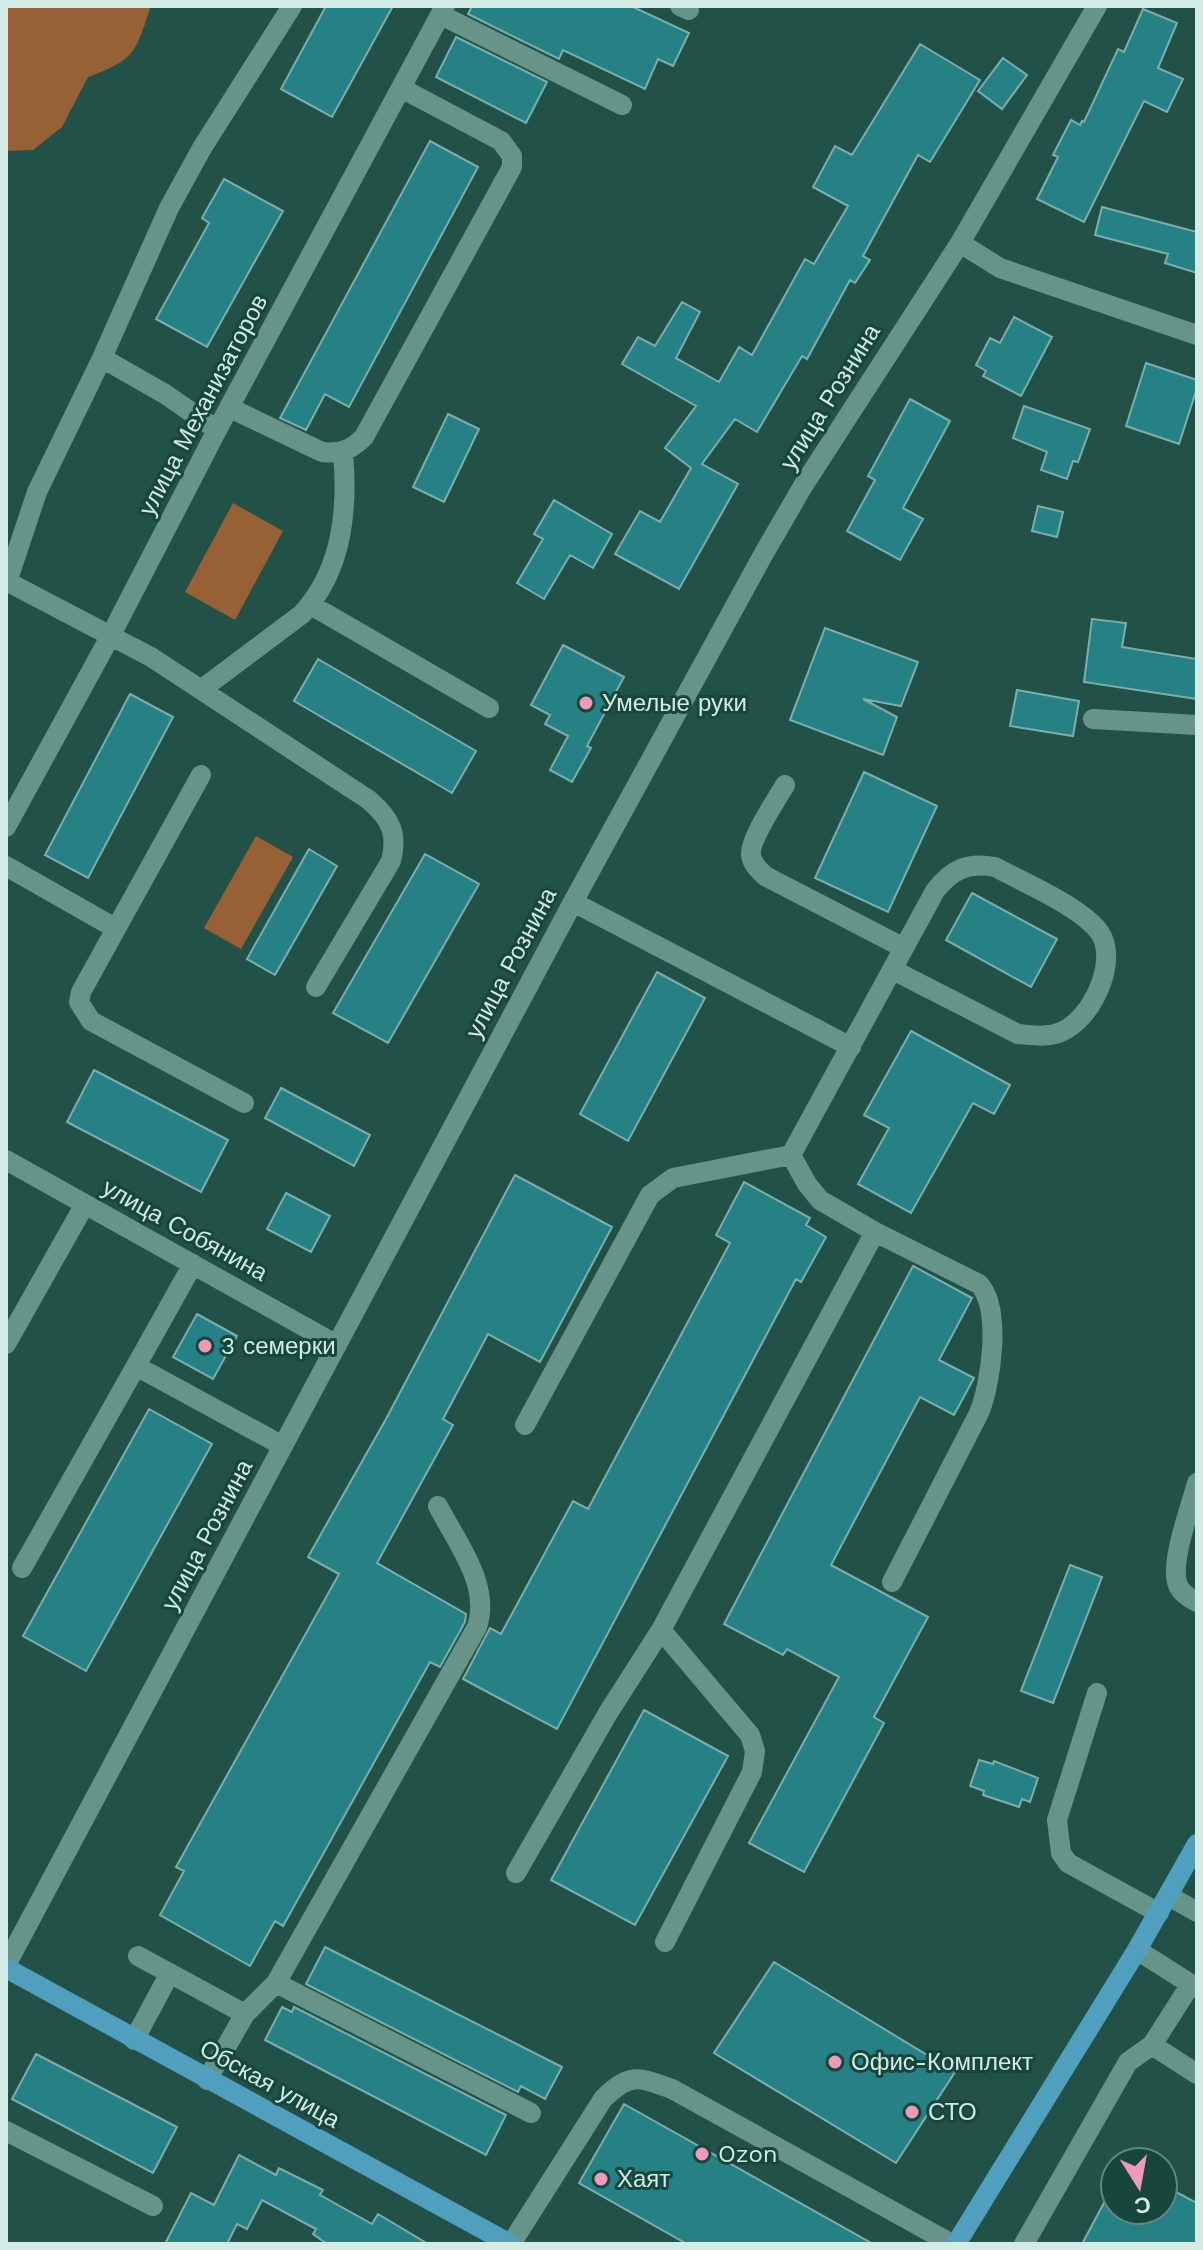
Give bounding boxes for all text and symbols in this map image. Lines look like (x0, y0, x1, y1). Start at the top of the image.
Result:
street label: улица Механизаторов (133, 290, 273, 520)
street label: улица Рознина (774, 318, 886, 475)
place label: Умелые руки (602, 689, 747, 717)
marker: Умелые руки (577, 694, 595, 712)
street label: улица Рознина (460, 882, 563, 1043)
street label: улица Собянина (98, 1173, 273, 1287)
place label: 3 семерки (221, 1332, 336, 1360)
marker: 3 семерки (196, 1337, 214, 1355)
street label: улица Рознина (156, 1454, 259, 1615)
street label: Обская улица (195, 2034, 345, 2134)
place label: Офис-Комплект (851, 2048, 1033, 2076)
marker: Офис-Комплект (826, 2053, 844, 2071)
place label: СТО (928, 2098, 977, 2126)
marker: СТО (903, 2103, 921, 2121)
place label: Ozon (718, 2140, 778, 2168)
marker: Ozon (693, 2145, 711, 2163)
north arrow (1099, 2146, 1179, 2226)
place label: Хаят (617, 2165, 670, 2193)
marker: Хаят (592, 2170, 610, 2188)
text: С (1132, 2191, 1153, 2219)

